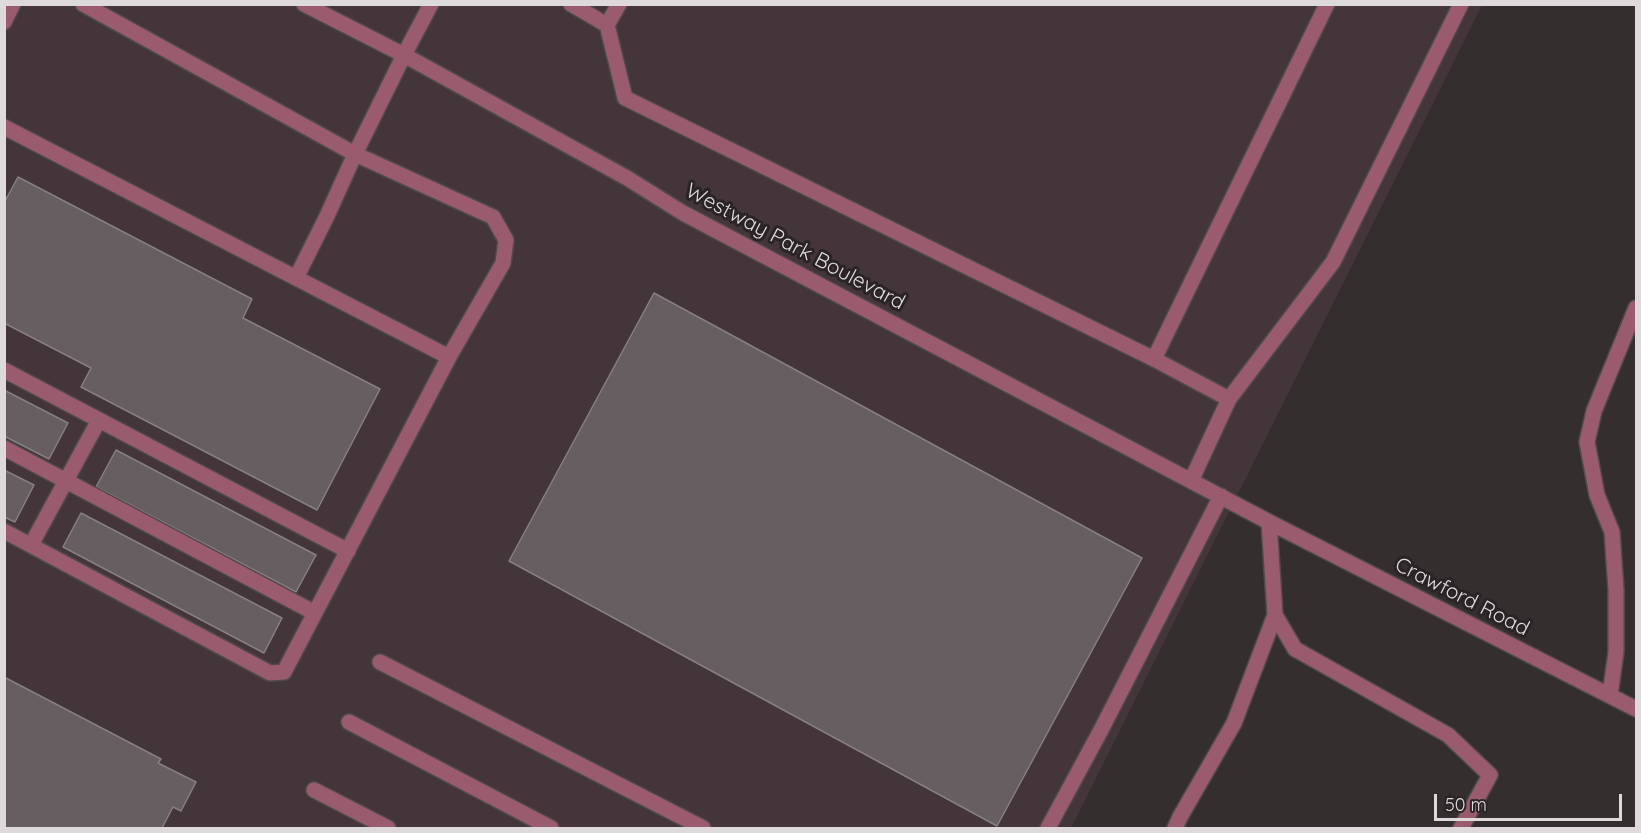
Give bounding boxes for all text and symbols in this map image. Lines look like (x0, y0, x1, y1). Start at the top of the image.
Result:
street label: Westway Park Boulevard (681, 178, 909, 316)
street label: Crawford Road (1391, 552, 1533, 642)
scale bar (1437, 782, 1624, 820)
text: 50 m (1445, 793, 1487, 816)

